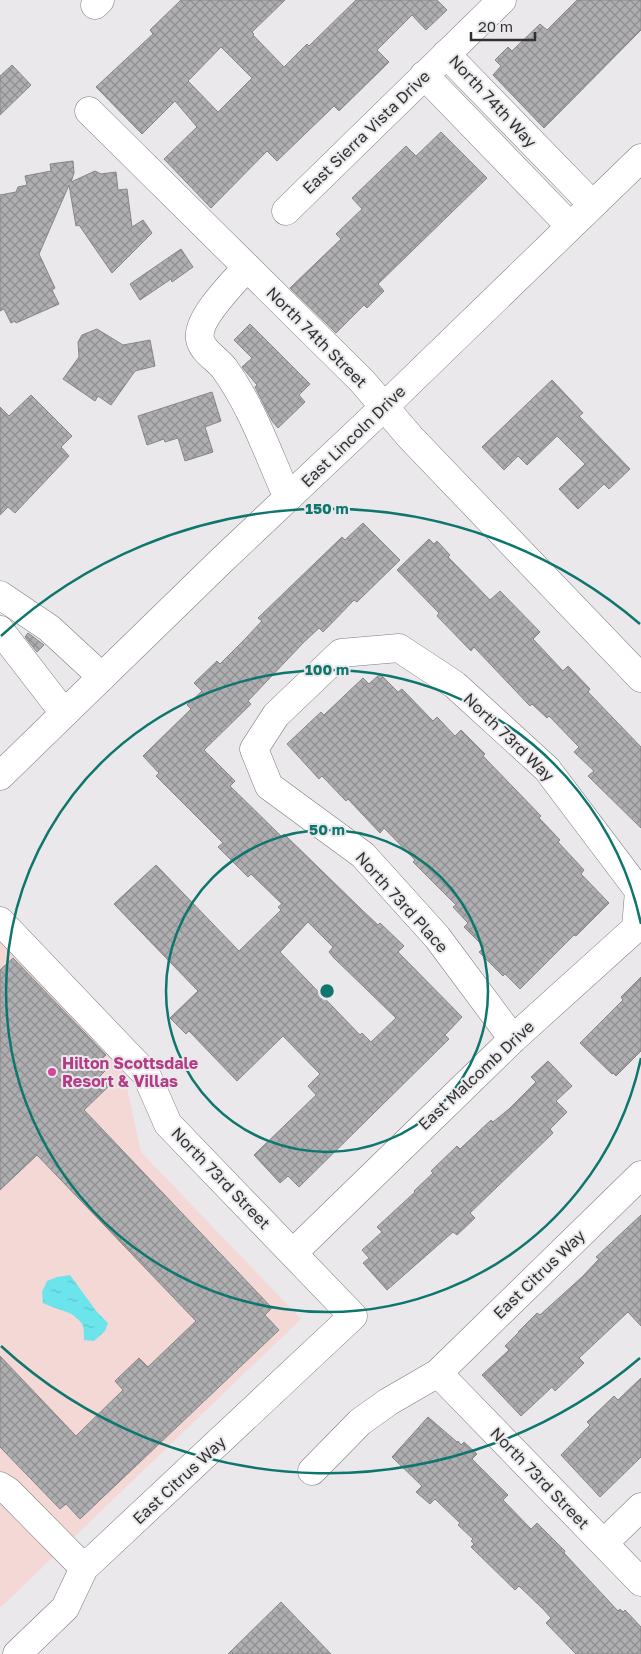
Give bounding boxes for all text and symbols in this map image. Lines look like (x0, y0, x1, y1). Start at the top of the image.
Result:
scale bar (471, 10, 535, 42)
text: 20 m (478, 17, 513, 35)
street label: North 74th Way (445, 50, 541, 152)
street label: East Sierra Vista Drive (298, 66, 434, 198)
street label: North 74th Street (262, 282, 372, 392)
street label: East Lincoln Drive (297, 381, 409, 491)
text: 150 m (305, 499, 349, 517)
text: 100 m (305, 660, 349, 678)
street label: North 73rd Way (459, 689, 559, 785)
text: 50 m (309, 820, 345, 838)
street label: North 73rd Place (351, 847, 453, 957)
centre of rings (318, 982, 336, 1000)
street label: East Malcomb Drive (414, 1016, 538, 1134)
place label: Hilton Scottsdale Resort & Villas (62, 1053, 198, 1091)
marker: Hilton Scottsdale Resort & Villas (46, 1066, 58, 1078)
street label: North 73rd Street (167, 1123, 275, 1233)
street label: East Citrus Way (489, 1225, 589, 1323)
street label: North 73rd Street (486, 1423, 594, 1533)
street label: East Citrus Way (128, 1432, 230, 1528)

